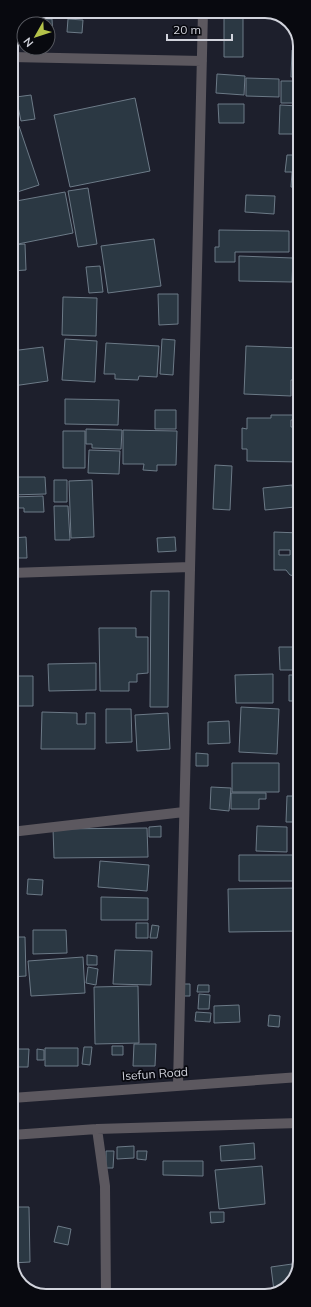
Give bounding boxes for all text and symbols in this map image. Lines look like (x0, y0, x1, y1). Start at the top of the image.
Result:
north arrow (16, 16, 56, 56)
scale bar (167, 16, 232, 42)
text: 20 m (173, 22, 201, 37)
text: N (20, 35, 36, 50)
street label: Isefun Road (121, 1064, 188, 1083)

